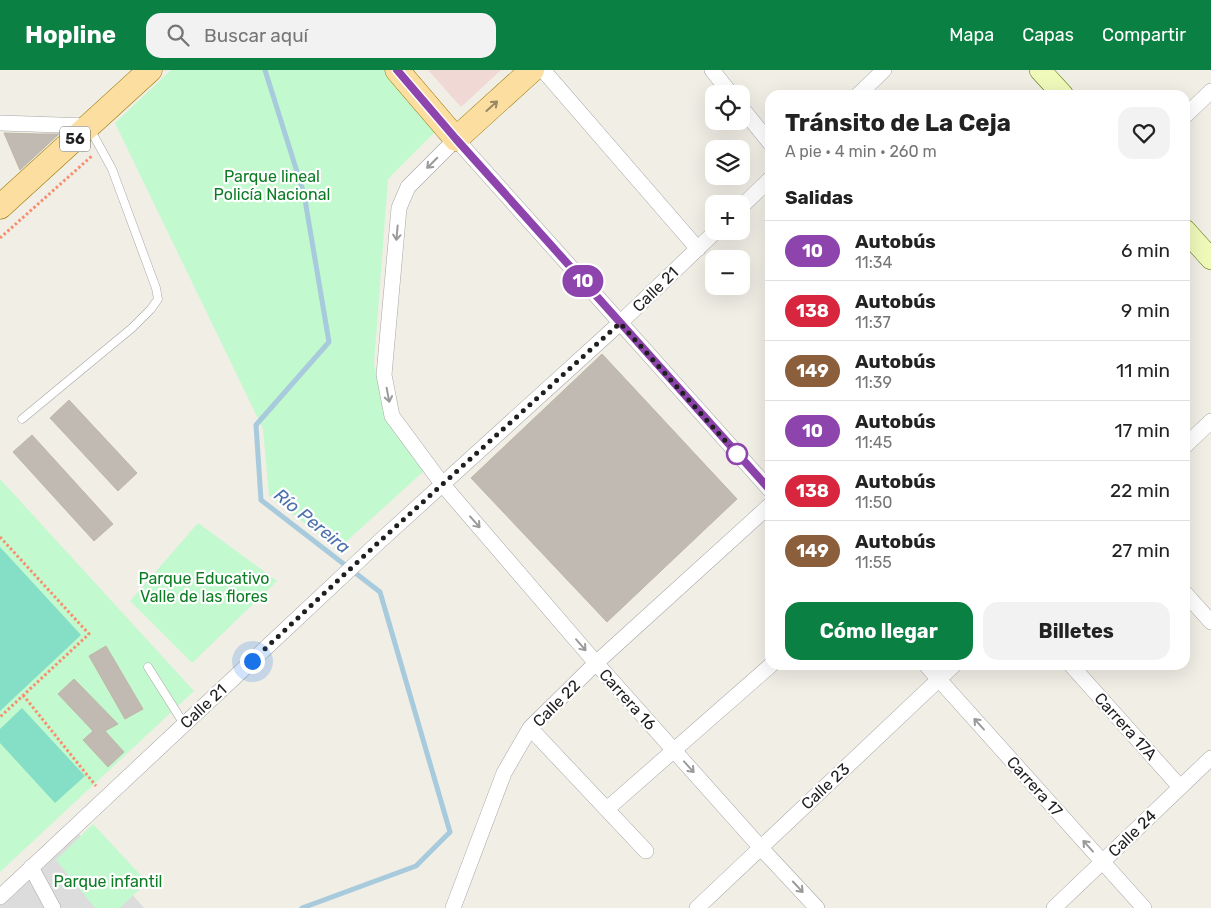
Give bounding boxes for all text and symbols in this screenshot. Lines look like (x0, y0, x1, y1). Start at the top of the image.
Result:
search box (146, 13, 496, 58)
text: Hopline (25, 21, 116, 49)
icon: search (164, 21, 192, 49)
text: Buscar aquí (204, 24, 308, 47)
text: Mapa (949, 24, 994, 46)
text: Capas (1022, 24, 1074, 46)
text: Compartir (1102, 24, 1186, 46)
map controls (705, 85, 750, 295)
button: locate (705, 85, 750, 130)
one-way arrow (486, 100, 498, 112)
button: heart (1118, 107, 1170, 159)
text: Tránsito de La Ceja (785, 109, 1011, 137)
road number: 56 (60, 126, 90, 152)
button: layers (705, 140, 750, 185)
text: A pie · 4 min · 260 m (785, 142, 937, 161)
one-way arrow (426, 157, 438, 169)
park label: Parque lineal Policía Nacional (214, 167, 330, 204)
text: Salidas (785, 186, 853, 209)
button: + (705, 195, 750, 240)
one-way arrow (392, 225, 402, 241)
text: Autobús (855, 230, 936, 253)
text: 6 min (1121, 239, 1170, 262)
text: 10 (802, 240, 823, 262)
button: − (705, 250, 750, 295)
text: 11:34 (855, 253, 892, 272)
street label: Calle 21 (628, 263, 682, 316)
line badge: 10 (560, 265, 606, 297)
text: 10 (572, 270, 594, 292)
text: Autobús (855, 290, 936, 313)
text: 9 min (1121, 299, 1170, 322)
text: 138 (796, 300, 829, 322)
text: 11:37 (855, 313, 891, 332)
text: Autobús (855, 350, 936, 373)
text: 11 min (1116, 359, 1170, 382)
text: 149 (796, 360, 829, 382)
text: 11:39 (855, 373, 892, 392)
one-way arrow (383, 387, 393, 403)
text: Autobús (855, 410, 936, 433)
text: 17 min (1114, 419, 1170, 442)
text: 10 (802, 420, 823, 442)
text: 11:45 (855, 433, 892, 452)
unlabelled marker (726, 443, 748, 465)
text: Autobús (855, 470, 936, 493)
text: 22 min (1110, 479, 1170, 502)
text: 138 (796, 480, 829, 502)
water label: Río Pereira (270, 484, 355, 559)
text: 11:50 (855, 493, 892, 512)
one-way arrow (470, 515, 481, 528)
text: Autobús (855, 530, 936, 553)
text: 27 min (1111, 539, 1170, 562)
text: 149 (796, 540, 829, 562)
text: 11:55 (855, 553, 892, 572)
park label: Parque Educativo Valle de las flores (138, 569, 270, 606)
button: Cómo llegar (785, 602, 973, 660)
button: Billetes (983, 602, 1170, 660)
one-way arrow (575, 639, 587, 652)
your location (240, 649, 265, 674)
street label: Carrera 16 (595, 665, 660, 734)
street label: Calle 22 (529, 676, 584, 731)
street label: Calle 21 (176, 680, 230, 733)
street label: Carrera 17A (1090, 689, 1161, 764)
one-way arrow (974, 718, 985, 731)
street label: Carrera 17 (1003, 752, 1067, 820)
street label: Calle 23 (797, 759, 853, 813)
one-way arrow (683, 760, 694, 773)
street label: Calle 24 (1104, 806, 1160, 861)
one-way arrow (1082, 839, 1094, 852)
park label: Parque infantil (54, 872, 162, 891)
one-way arrow (792, 881, 804, 894)

